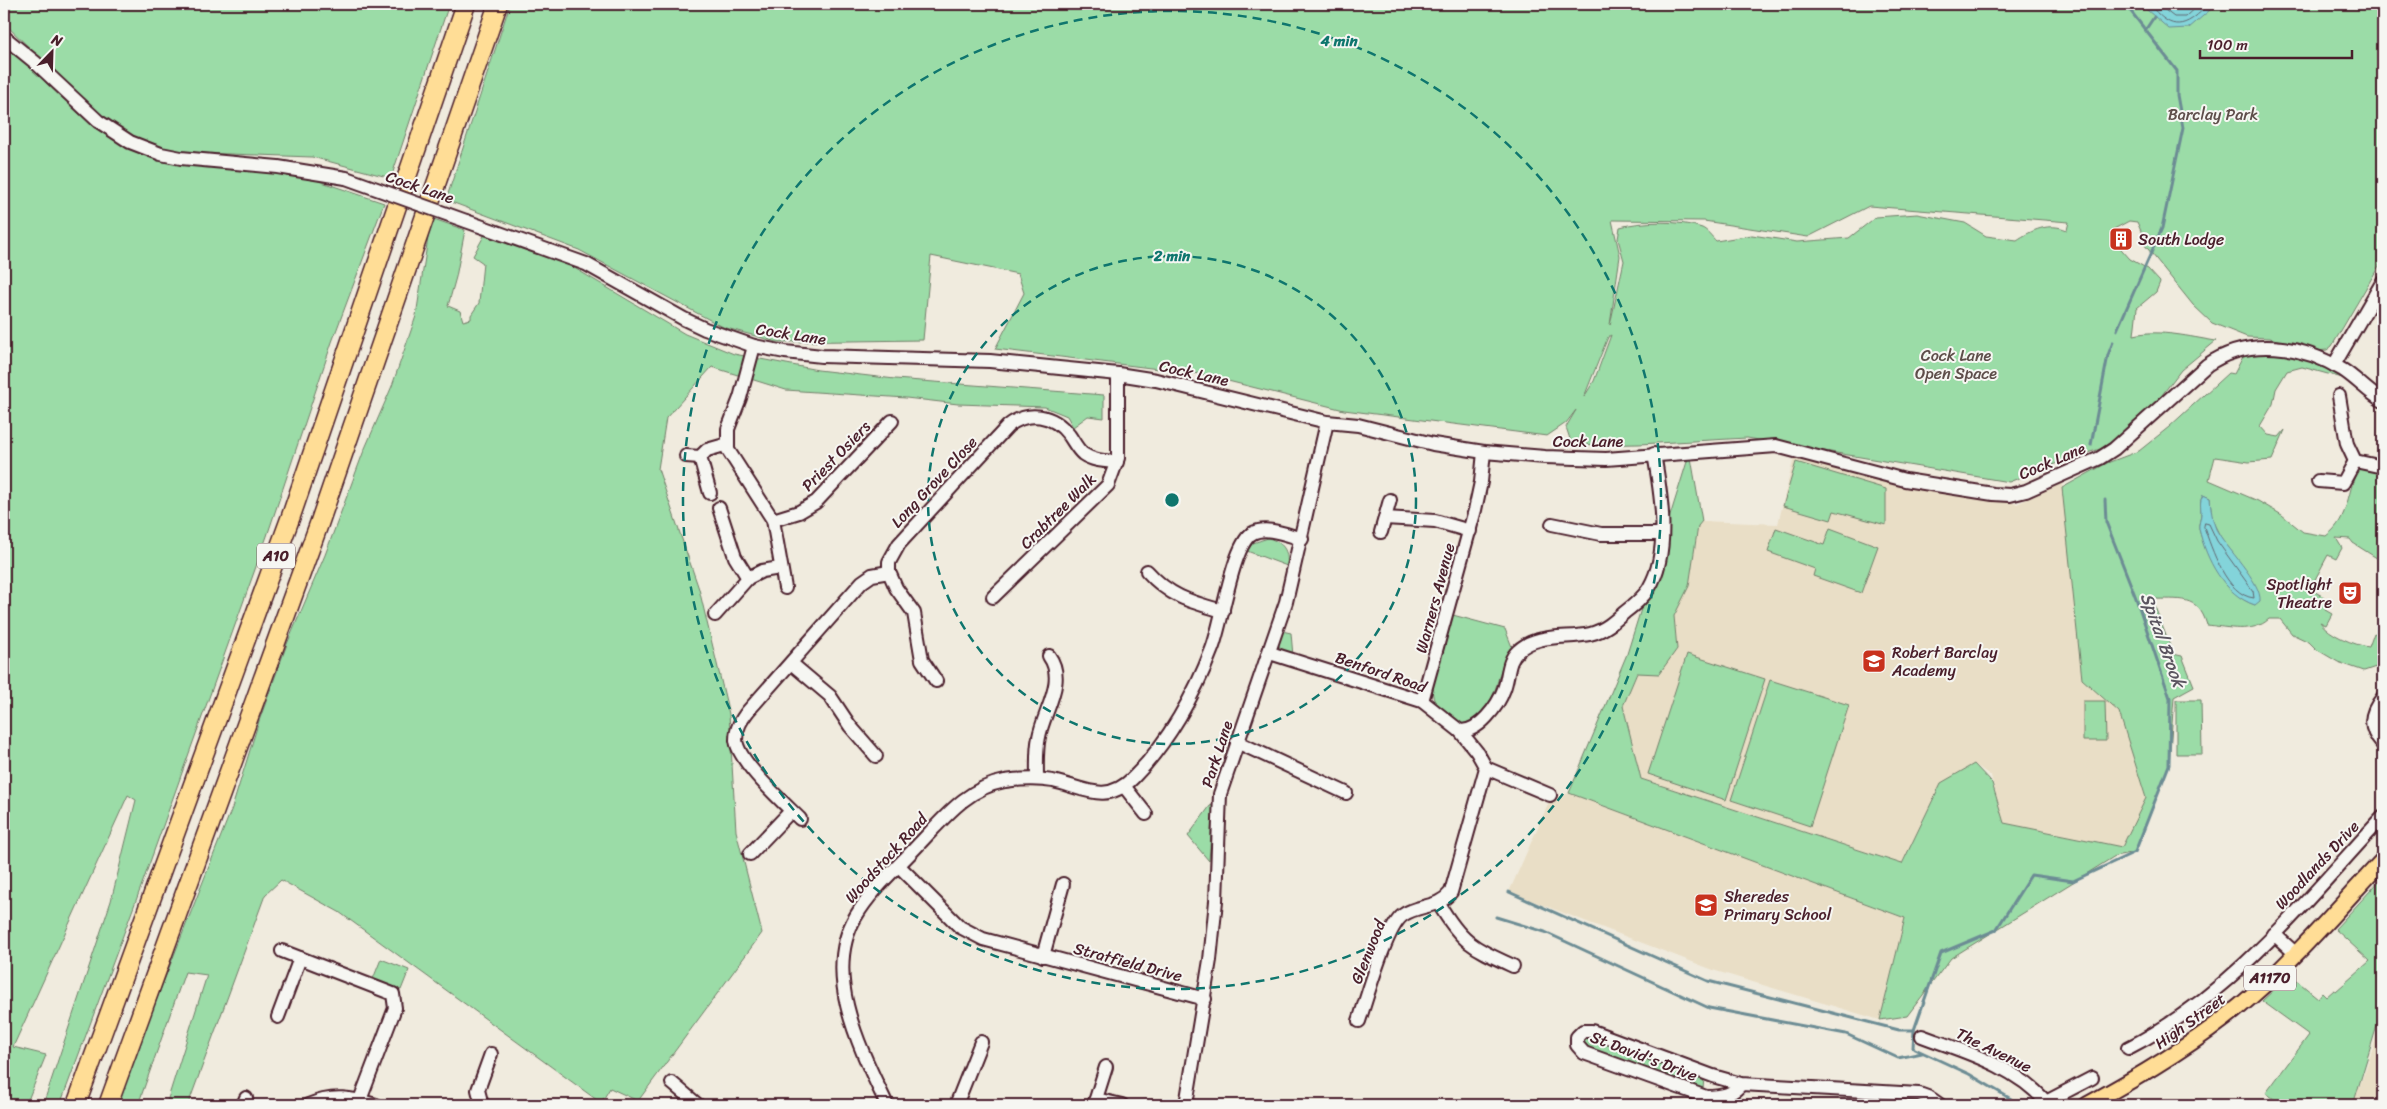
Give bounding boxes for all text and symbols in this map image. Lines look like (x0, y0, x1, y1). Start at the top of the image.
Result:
text: N (47, 27, 67, 54)
north arrow (28, 28, 78, 78)
text: 4 min (1319, 28, 1358, 54)
scale bar (2200, 28, 2352, 60)
text: 100 m (2207, 32, 2248, 58)
park label: Barclay Park (2168, 100, 2258, 129)
street label: Cock Lane (382, 162, 458, 212)
place label: South Lodge (2138, 225, 2224, 254)
building icon: South Lodge (2108, 226, 2134, 252)
text: 2 min (1153, 243, 1191, 269)
street label: Cock Lane (754, 314, 828, 354)
park label: Cock Lane Open Space (1915, 341, 1997, 388)
street label: Cock Lane (1156, 351, 1232, 395)
street label: Priest Osiers (794, 413, 878, 499)
street label: Cock Lane (1553, 427, 1624, 456)
street label: Long Grove Close (883, 429, 985, 535)
street label: Cock Lane (2014, 434, 2090, 488)
street label: Crabtree Walk (1013, 466, 1103, 556)
centre of rings (1163, 491, 1181, 509)
street label: Warners Avenue (1406, 540, 1464, 656)
road number: A10 (257, 544, 295, 568)
place label: Spotlight Theatre (2266, 570, 2333, 617)
theatre icon: Spotlight Theatre (2337, 580, 2363, 606)
water label: Spital Brook (2131, 588, 2196, 694)
place label: Robert Barclay Academy (1891, 638, 1998, 685)
street label: Benford Road (1331, 643, 1432, 702)
school or university icon: Robert Barclay Academy (1861, 648, 1887, 674)
street label: Park Lane (1193, 717, 1242, 791)
street label: Woodstock Road (837, 805, 936, 910)
street label: Woodlands Drive (2267, 813, 2367, 917)
place label: Sheredes Primary School (1724, 882, 1832, 929)
school or university icon: Sheredes Primary School (1693, 892, 1719, 918)
street label: Glenwood (1342, 914, 1395, 988)
street label: Stratfield Drive (1070, 934, 1186, 990)
road number: A1170 (2244, 966, 2296, 990)
street label: High Street (2148, 985, 2232, 1057)
street label: The Avenue (1951, 1019, 2037, 1081)
street label: St David's Drive (1586, 1022, 1702, 1090)

